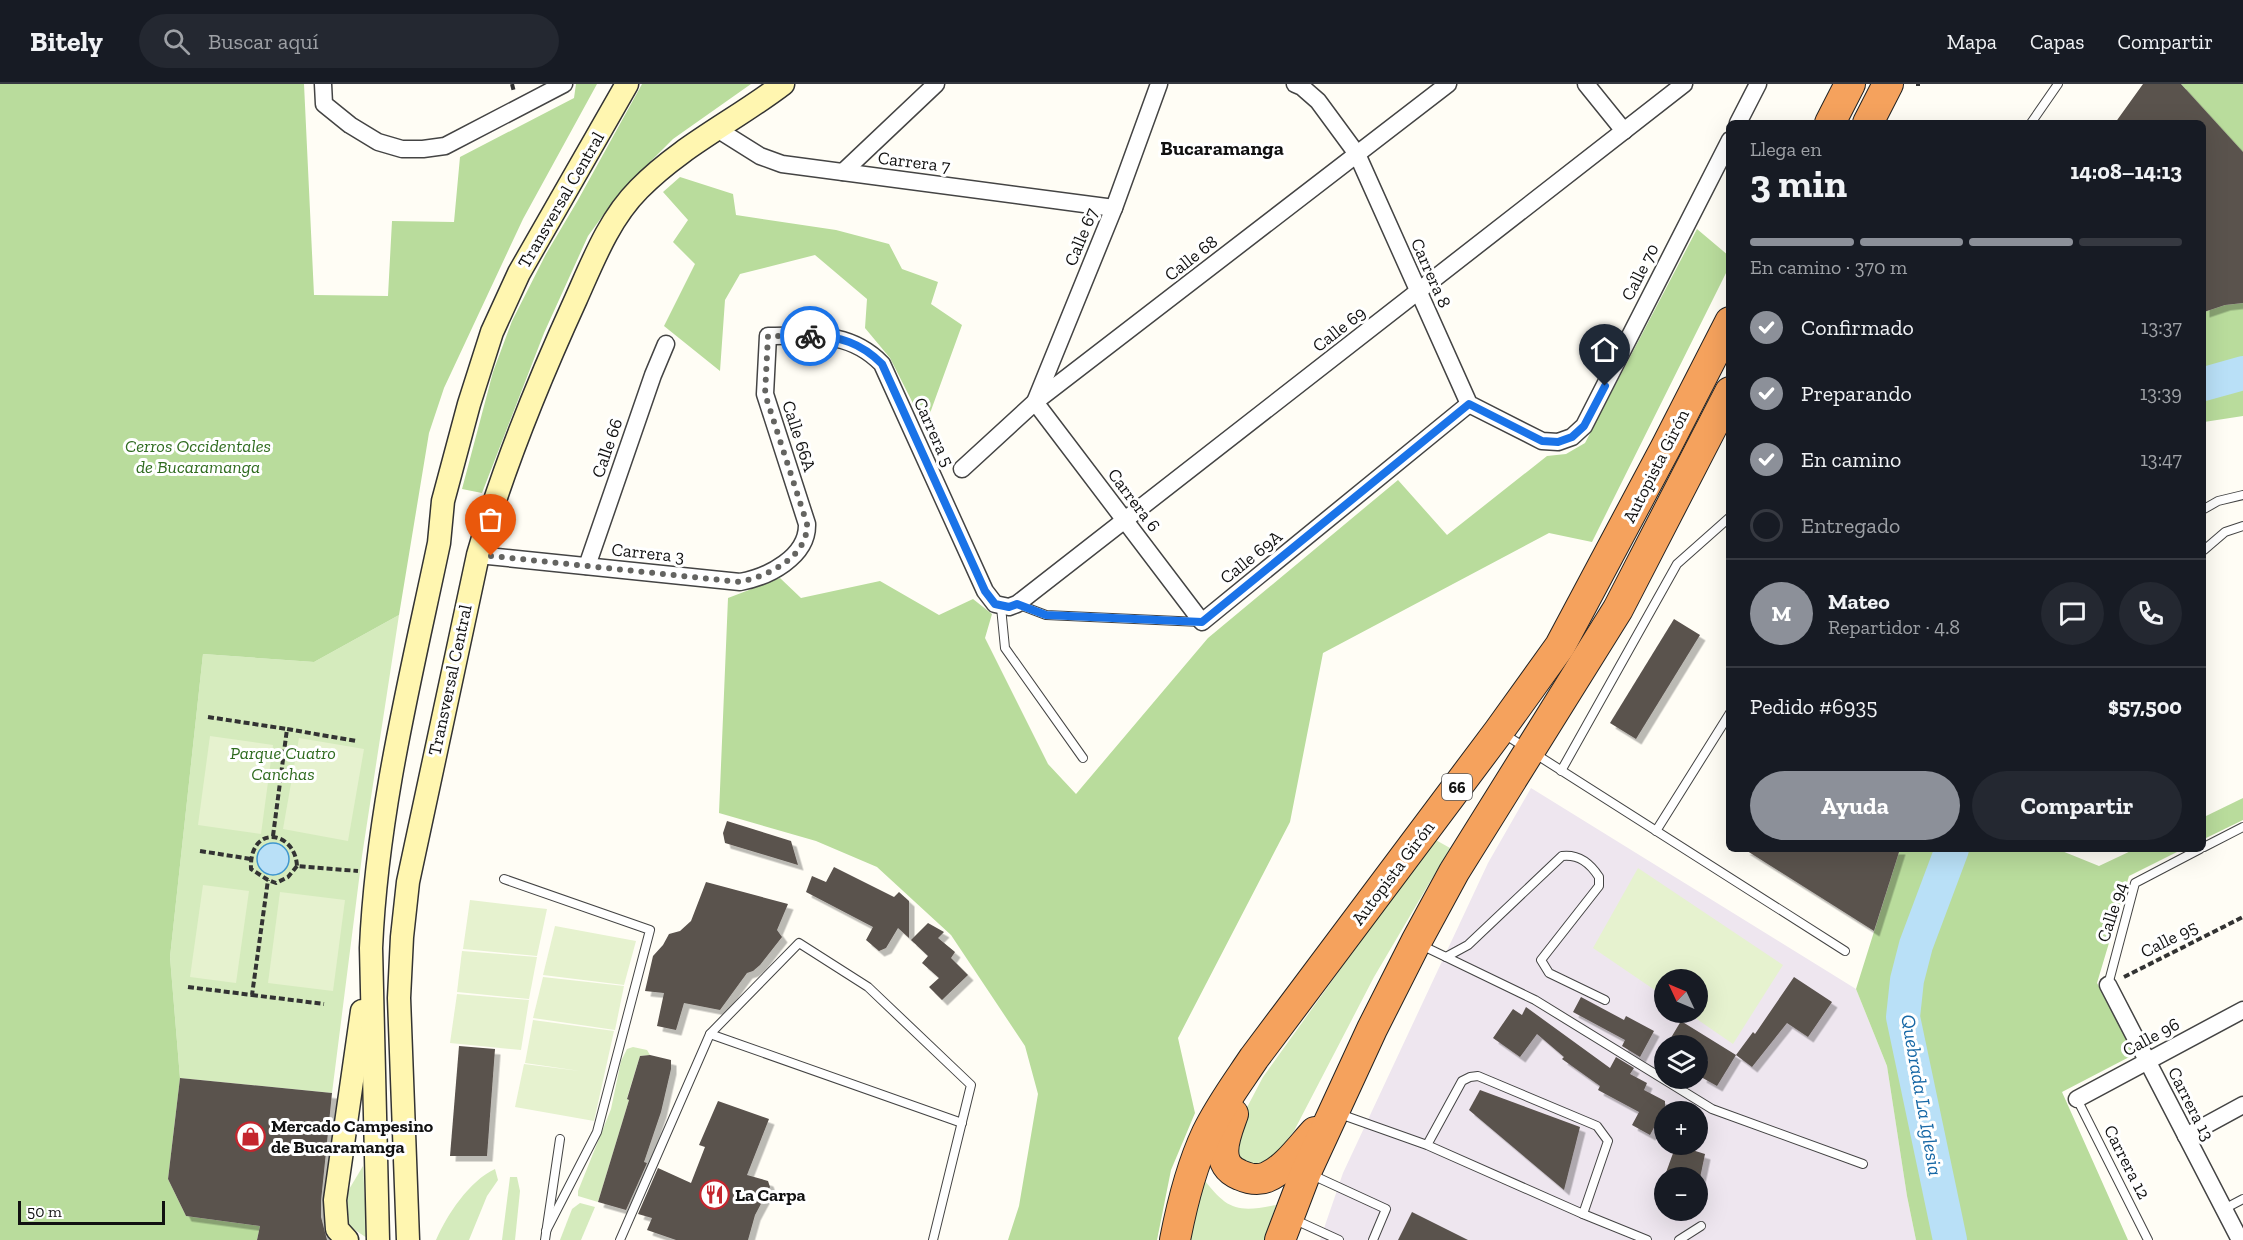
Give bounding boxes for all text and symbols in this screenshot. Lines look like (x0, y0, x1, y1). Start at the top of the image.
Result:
search box (139, 14, 559, 68)
text: Bitely (30, 25, 103, 58)
icon: search (160, 25, 193, 58)
text: Buscar aquí (208, 28, 319, 55)
text: Mapa (1947, 29, 1997, 54)
text: Capas (2030, 29, 2085, 54)
text: Compartir (2118, 29, 2213, 54)
street label: Transversal Central (513, 128, 609, 272)
district label: Bucaramanga (1160, 136, 1284, 160)
text: Llega en (1750, 137, 1822, 161)
street label: Carrera 7 (877, 147, 952, 177)
text: 14:08–14:13 (2070, 158, 2182, 185)
text: 3 min (1750, 160, 1847, 207)
street label: Calle 67 (1059, 204, 1103, 269)
street label: Calle 68 (1160, 230, 1222, 286)
street label: Carrera 8 (1406, 235, 1456, 311)
street label: Calle 70 (1616, 240, 1664, 304)
text: En camino · 370 m (1750, 255, 1907, 279)
street label: Calle 69 (1308, 301, 1370, 357)
courier (780, 306, 840, 366)
icon: check (1750, 311, 1783, 344)
text: Confirmado (1801, 314, 1914, 341)
text: 13:37 (2141, 315, 2182, 339)
icon: bike (794, 320, 827, 353)
pin (1579, 324, 1630, 386)
icon: home (1588, 333, 1621, 366)
icon: check (1750, 377, 1783, 410)
text: Preparando (1801, 380, 1912, 407)
text: 13:39 (2140, 381, 2182, 405)
street label: Carrera 5 (909, 394, 959, 470)
street label: Calle 66A (777, 398, 821, 475)
street label: Autopista Girón (1618, 405, 1694, 526)
street label: Calle 66 (587, 415, 627, 481)
park label: Cerros Occidentales de Bucaramanga (125, 435, 271, 478)
icon: check (1750, 443, 1783, 476)
text: En camino (1801, 446, 1901, 473)
text: 13:47 (2140, 447, 2182, 471)
street label: Carrera 6 (1103, 464, 1165, 536)
pin (465, 494, 516, 556)
icon: bag (474, 503, 507, 536)
text: Entregado (1801, 512, 1900, 539)
street label: Calle 69A (1216, 525, 1287, 589)
street label: Carrera 3 (611, 538, 686, 568)
button: chat (2041, 582, 2104, 645)
button: phone (2119, 582, 2182, 645)
text: Mateo (1828, 588, 1890, 615)
text: M (1772, 600, 1791, 627)
street label: Transversal Central (423, 602, 477, 758)
text: Repartidor · 4.8 (1828, 615, 1960, 639)
text: Pedido #6935 (1750, 693, 1877, 720)
text: $57,500 (2108, 693, 2182, 720)
park label: Parque Cuatro Canchas (230, 742, 336, 785)
button: Ayuda (1750, 771, 1960, 840)
button: Compartir (1972, 771, 2182, 840)
road number: 66 (1442, 774, 1472, 800)
street label: Autopista Girón (1347, 816, 1440, 929)
street label: Calle 94 (2092, 879, 2132, 945)
street label: Calle 95 (2137, 915, 2201, 963)
north arrow (1654, 969, 1708, 1023)
map controls (1654, 969, 1708, 1221)
water label: Quebrada La Iglesia (1896, 1012, 1948, 1178)
street label: Calle 96 (2119, 1013, 2183, 1061)
button: layers (1654, 1035, 1708, 1089)
street label: Carrera 13 (2163, 1063, 2219, 1145)
button: + (1654, 1101, 1708, 1155)
place label: Mercado Campesino de Bucaramanga (271, 1115, 434, 1158)
shop icon: Mercado Campesino de Bucaramanga (234, 1120, 266, 1152)
street label: Carrera 12 (2099, 1121, 2155, 1203)
button: − (1654, 1167, 1708, 1221)
restaurant icon: La Carpa (698, 1179, 730, 1211)
place label: La Carpa (735, 1184, 806, 1206)
scale bar (18, 1198, 165, 1226)
text: 50 m (27, 1202, 62, 1221)

